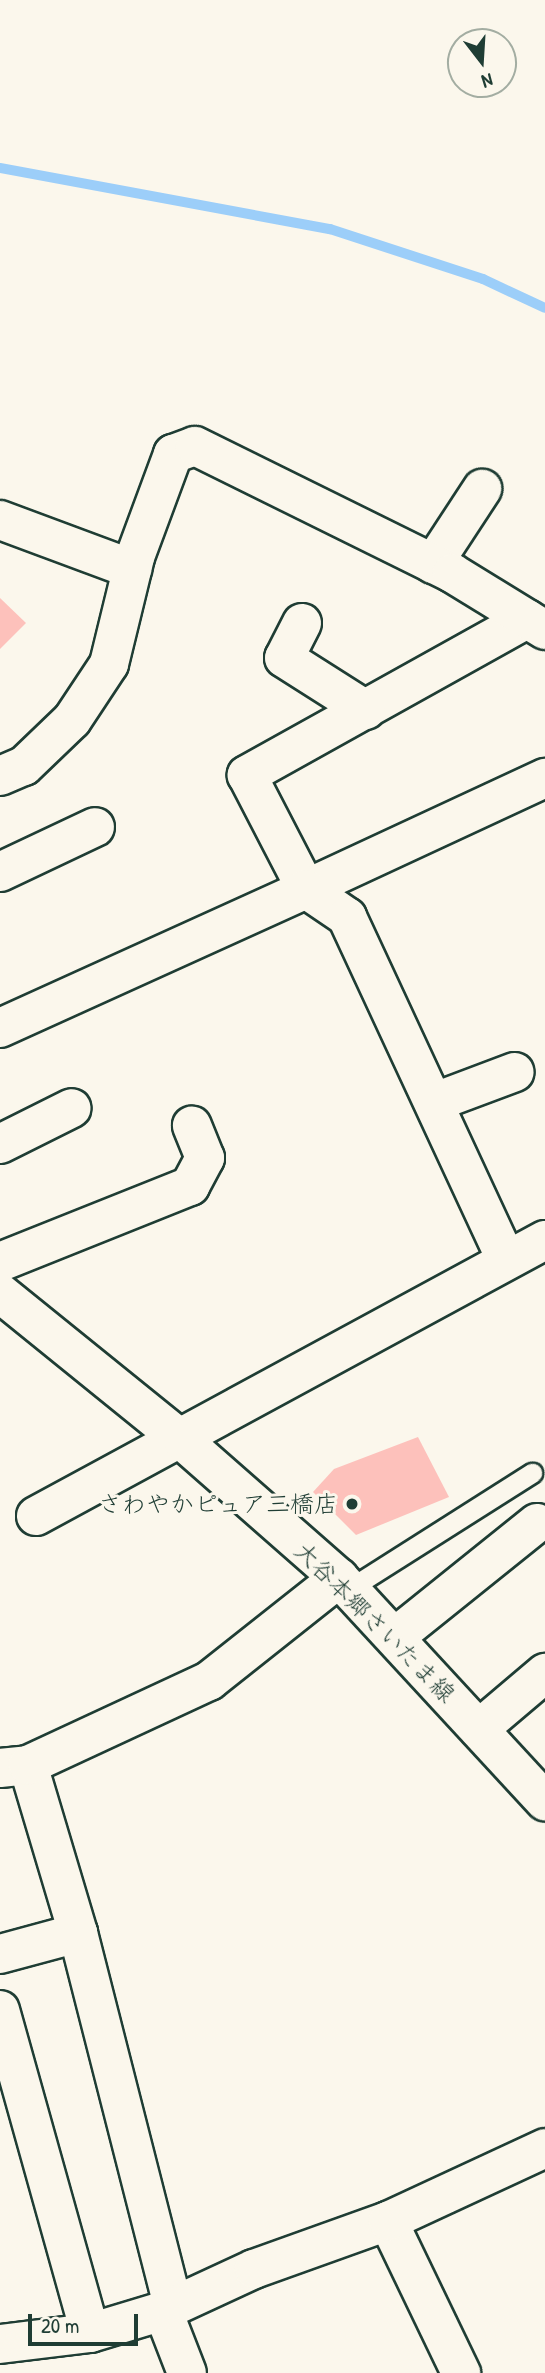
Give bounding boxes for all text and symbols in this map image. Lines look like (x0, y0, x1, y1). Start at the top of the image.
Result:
north arrow (447, 28, 517, 98)
text: N (479, 67, 496, 95)
place label: さわやかピュア三橋店 (98, 1490, 338, 1518)
marker: さわやかピュア三橋店 (344, 1496, 360, 1512)
street label: 大谷本郷さいたま線 (288, 1535, 462, 1709)
scale bar (32, 2300, 142, 2344)
text: 20 m (41, 2311, 79, 2340)

